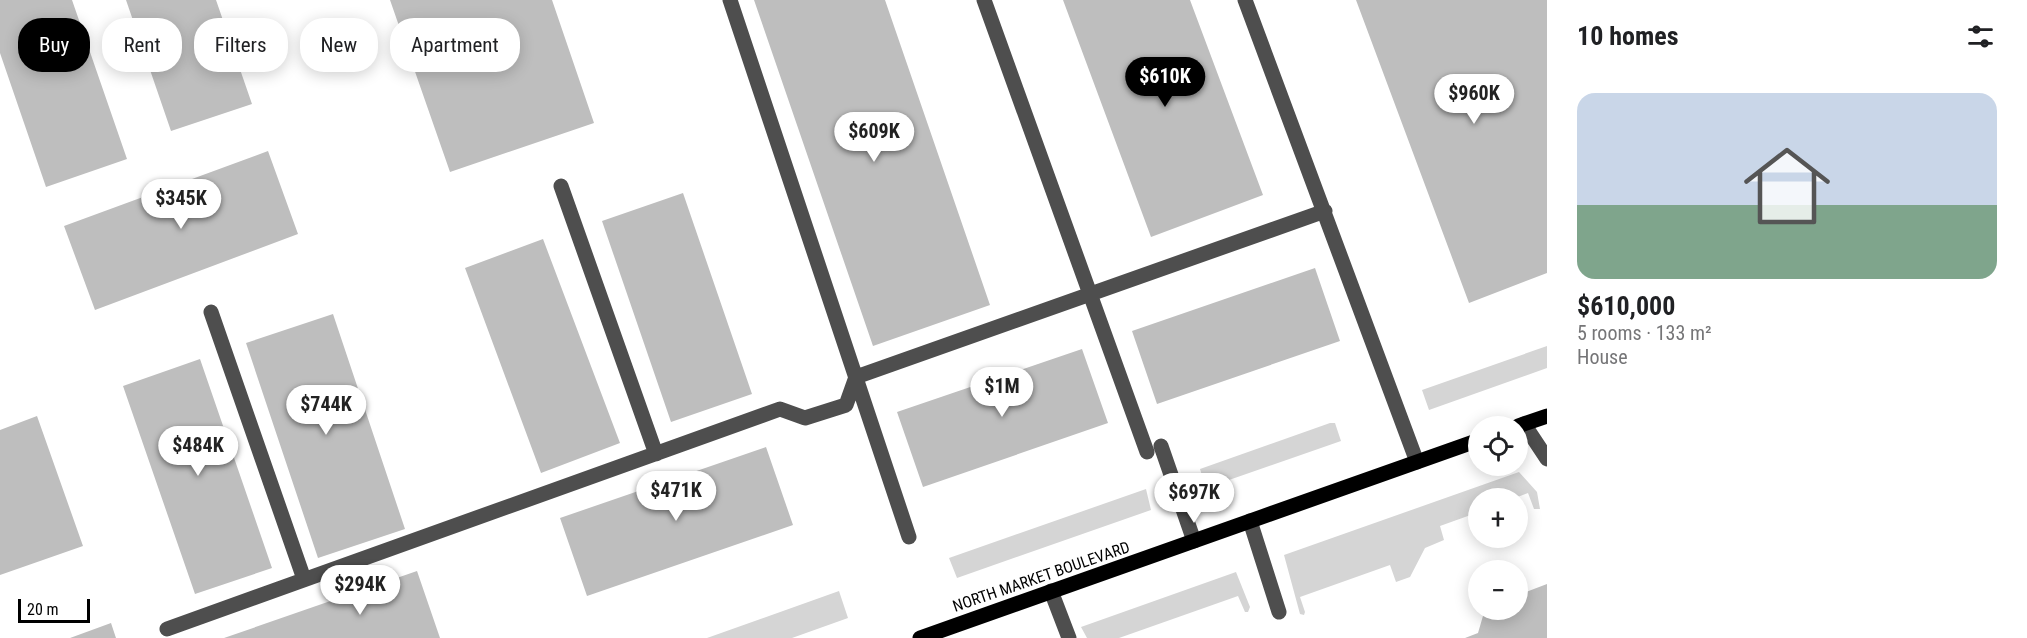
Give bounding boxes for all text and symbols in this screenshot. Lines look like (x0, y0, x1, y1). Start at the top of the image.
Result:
chip: Buy (18, 18, 90, 72)
chip: Rent (102, 18, 182, 72)
chip: Filters (194, 18, 288, 72)
chip: New (300, 18, 378, 72)
chip: Apartment (390, 18, 520, 72)
icon: filters (1964, 20, 1997, 53)
text: 10 homes (1577, 21, 1679, 51)
pin: $610K (1123, 57, 1207, 108)
text: $610K (1139, 64, 1191, 88)
pin: $960K (1432, 74, 1516, 125)
text: $960K (1448, 81, 1500, 105)
pin: $609K (832, 112, 916, 163)
text: $609K (848, 119, 900, 143)
icon: home (1733, 132, 1841, 240)
pin: $345K (139, 179, 223, 230)
text: $345K (155, 186, 207, 210)
text: $610,000 (1577, 291, 1675, 321)
text: 5 rooms · 133 m² (1577, 321, 1712, 345)
text: House (1577, 345, 1628, 369)
pin: $1M (973, 367, 1031, 418)
text: $1M (984, 374, 1020, 398)
pin: $744K (284, 385, 368, 436)
text: $744K (300, 392, 352, 416)
map controls (1468, 416, 1528, 620)
button: locate (1468, 416, 1528, 476)
pin: $484K (156, 426, 240, 477)
text: $484K (172, 433, 224, 457)
pin: $471K (634, 471, 718, 522)
pin: $697K (1152, 473, 1236, 524)
text: $471K (650, 478, 702, 502)
text: $697K (1168, 480, 1220, 504)
button: + (1468, 488, 1528, 548)
street label: NORTH MARKET BOULEVARD (950, 537, 1132, 616)
button: − (1468, 560, 1528, 620)
pin: $294K (318, 565, 402, 616)
text: $294K (334, 572, 386, 596)
scale bar (18, 596, 90, 624)
text: 20 m (27, 600, 59, 619)

